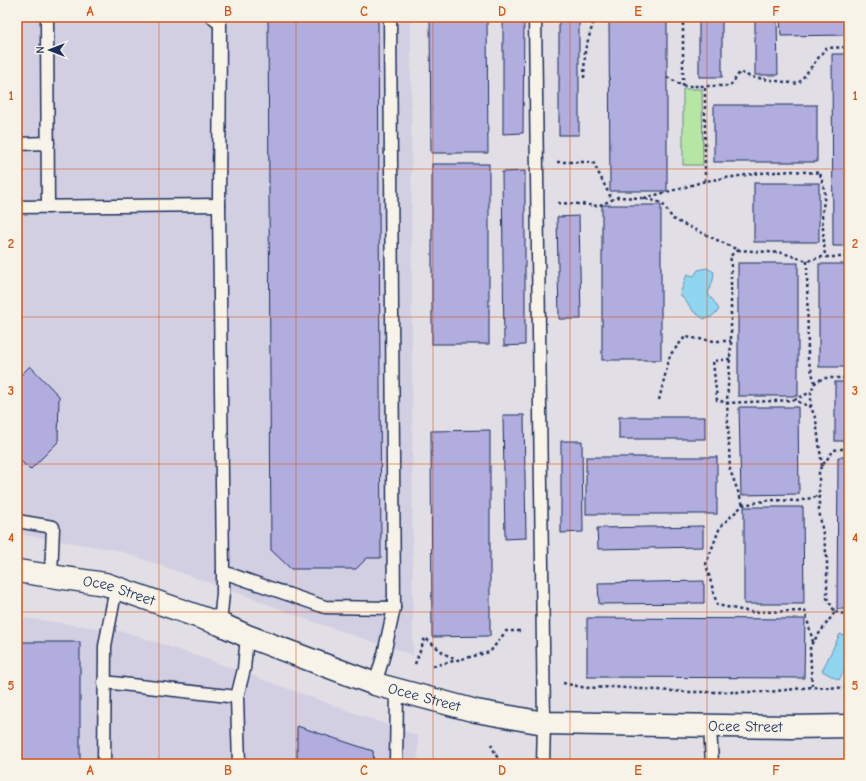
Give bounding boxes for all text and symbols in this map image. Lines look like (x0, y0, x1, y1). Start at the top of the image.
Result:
text: A (86, 4, 94, 19)
text: B (224, 4, 232, 19)
text: C (360, 4, 368, 19)
text: D (498, 4, 506, 19)
text: E (634, 4, 642, 19)
text: F (772, 4, 780, 19)
north arrow (30, 30, 70, 70)
text: N (34, 46, 47, 54)
text: 1 (8, 88, 14, 103)
text: 1 (852, 88, 858, 103)
text: 2 (8, 236, 14, 251)
text: 2 (852, 236, 858, 251)
text: 3 (8, 383, 14, 398)
text: 3 (852, 383, 858, 398)
text: 4 (8, 530, 14, 545)
text: 4 (852, 530, 858, 545)
street label: Ocee Street (82, 572, 158, 610)
text: 5 (8, 678, 15, 693)
text: 5 (852, 678, 859, 693)
street label: Ocee Street (386, 679, 463, 716)
street label: Ocee Street (708, 717, 784, 736)
text: A (86, 763, 94, 778)
text: B (224, 763, 232, 778)
text: C (360, 763, 368, 778)
text: D (498, 763, 506, 778)
text: E (634, 763, 642, 778)
text: F (772, 763, 780, 778)

